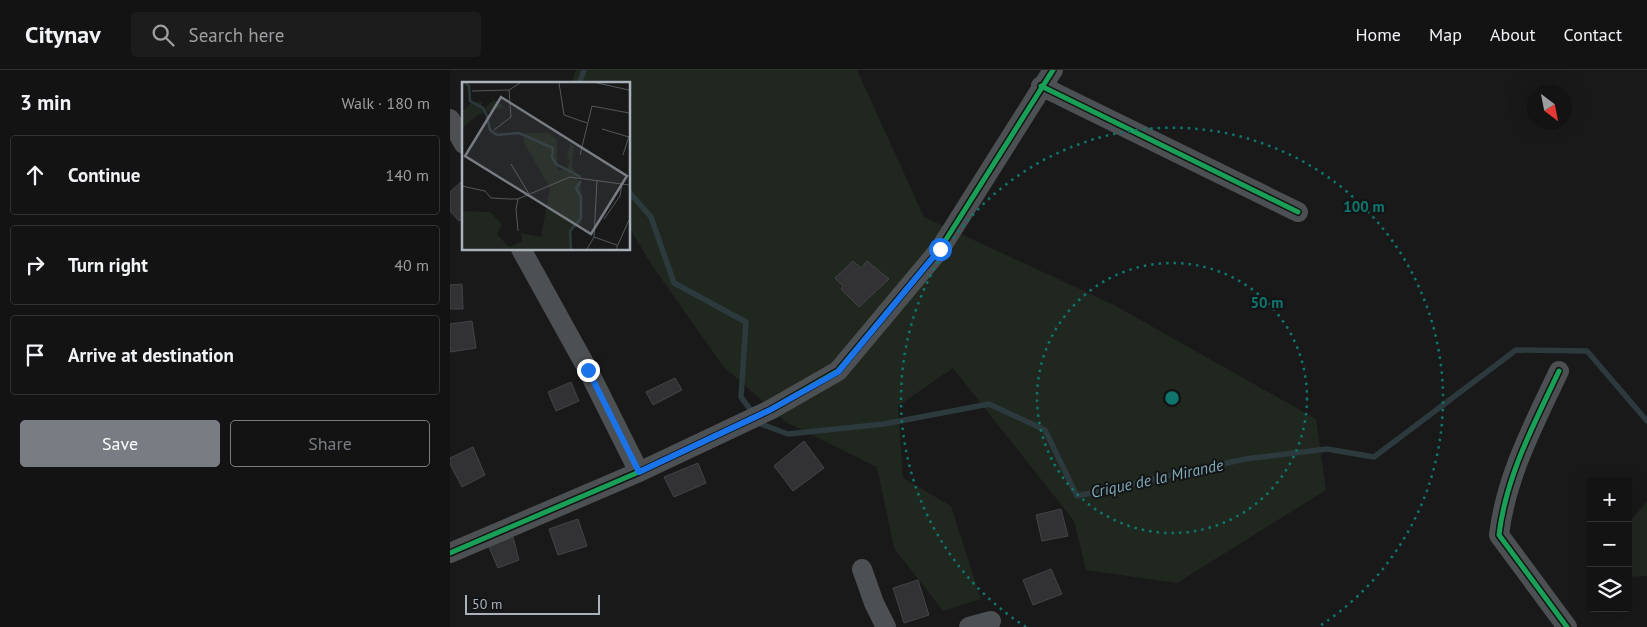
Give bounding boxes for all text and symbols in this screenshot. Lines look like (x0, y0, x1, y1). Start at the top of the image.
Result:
search box (131, 12, 481, 57)
text: Citynav (25, 19, 101, 50)
icon: search (149, 21, 177, 49)
text: Search here (189, 23, 284, 47)
text: Home (1355, 23, 1401, 46)
text: Map (1429, 23, 1462, 46)
text: About (1490, 23, 1536, 46)
text: Contact (1564, 23, 1622, 46)
inset map (462, 82, 630, 250)
north arrow (1527, 85, 1572, 130)
text: 3 min (20, 89, 71, 116)
text: Walk · 180 m (341, 93, 430, 113)
icon: ahead (21, 161, 49, 189)
text: Continue (68, 163, 140, 187)
text: 140 m (386, 165, 429, 185)
text: 100 m (1343, 197, 1385, 216)
route start (929, 238, 952, 261)
icon: right (21, 251, 49, 279)
text: Turn right (68, 253, 148, 277)
text: 40 m (394, 255, 429, 275)
text: 50 m (1251, 293, 1283, 312)
icon: arrive (21, 341, 49, 369)
text: Arrive at destination (68, 343, 234, 367)
route end (577, 359, 600, 382)
centre of rings (1163, 389, 1181, 407)
button: Save (20, 420, 220, 467)
button: Share (230, 420, 430, 467)
water label: Crique de la Mirande (1089, 454, 1226, 502)
map controls (1587, 477, 1632, 612)
button: + (1587, 477, 1632, 522)
button: − (1587, 522, 1632, 567)
button: layers (1587, 567, 1632, 612)
scale bar (465, 592, 600, 615)
text: 50 m (472, 595, 502, 613)

